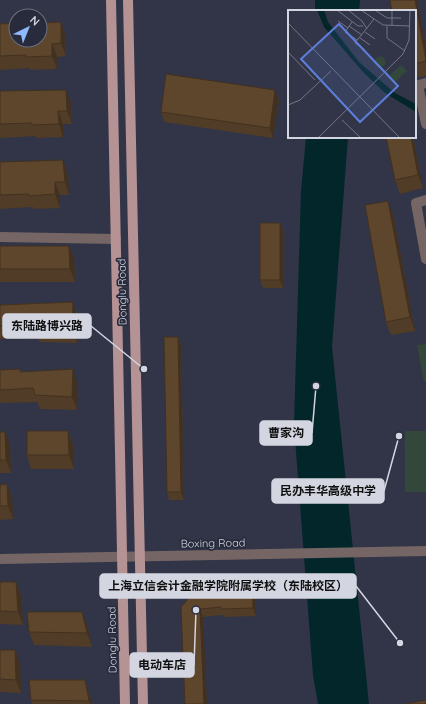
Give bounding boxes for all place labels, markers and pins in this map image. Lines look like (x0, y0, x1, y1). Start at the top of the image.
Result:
callout: 东陆路博兴路 (3, 314, 91, 338)
callout: 曹家沟 (260, 421, 312, 445)
callout: 民办丰华高级中学 (272, 479, 384, 503)
callout: 上海立信会计金融学院附属学校（东陆校区） (100, 574, 356, 598)
callout: 电动车店 (130, 653, 194, 677)

